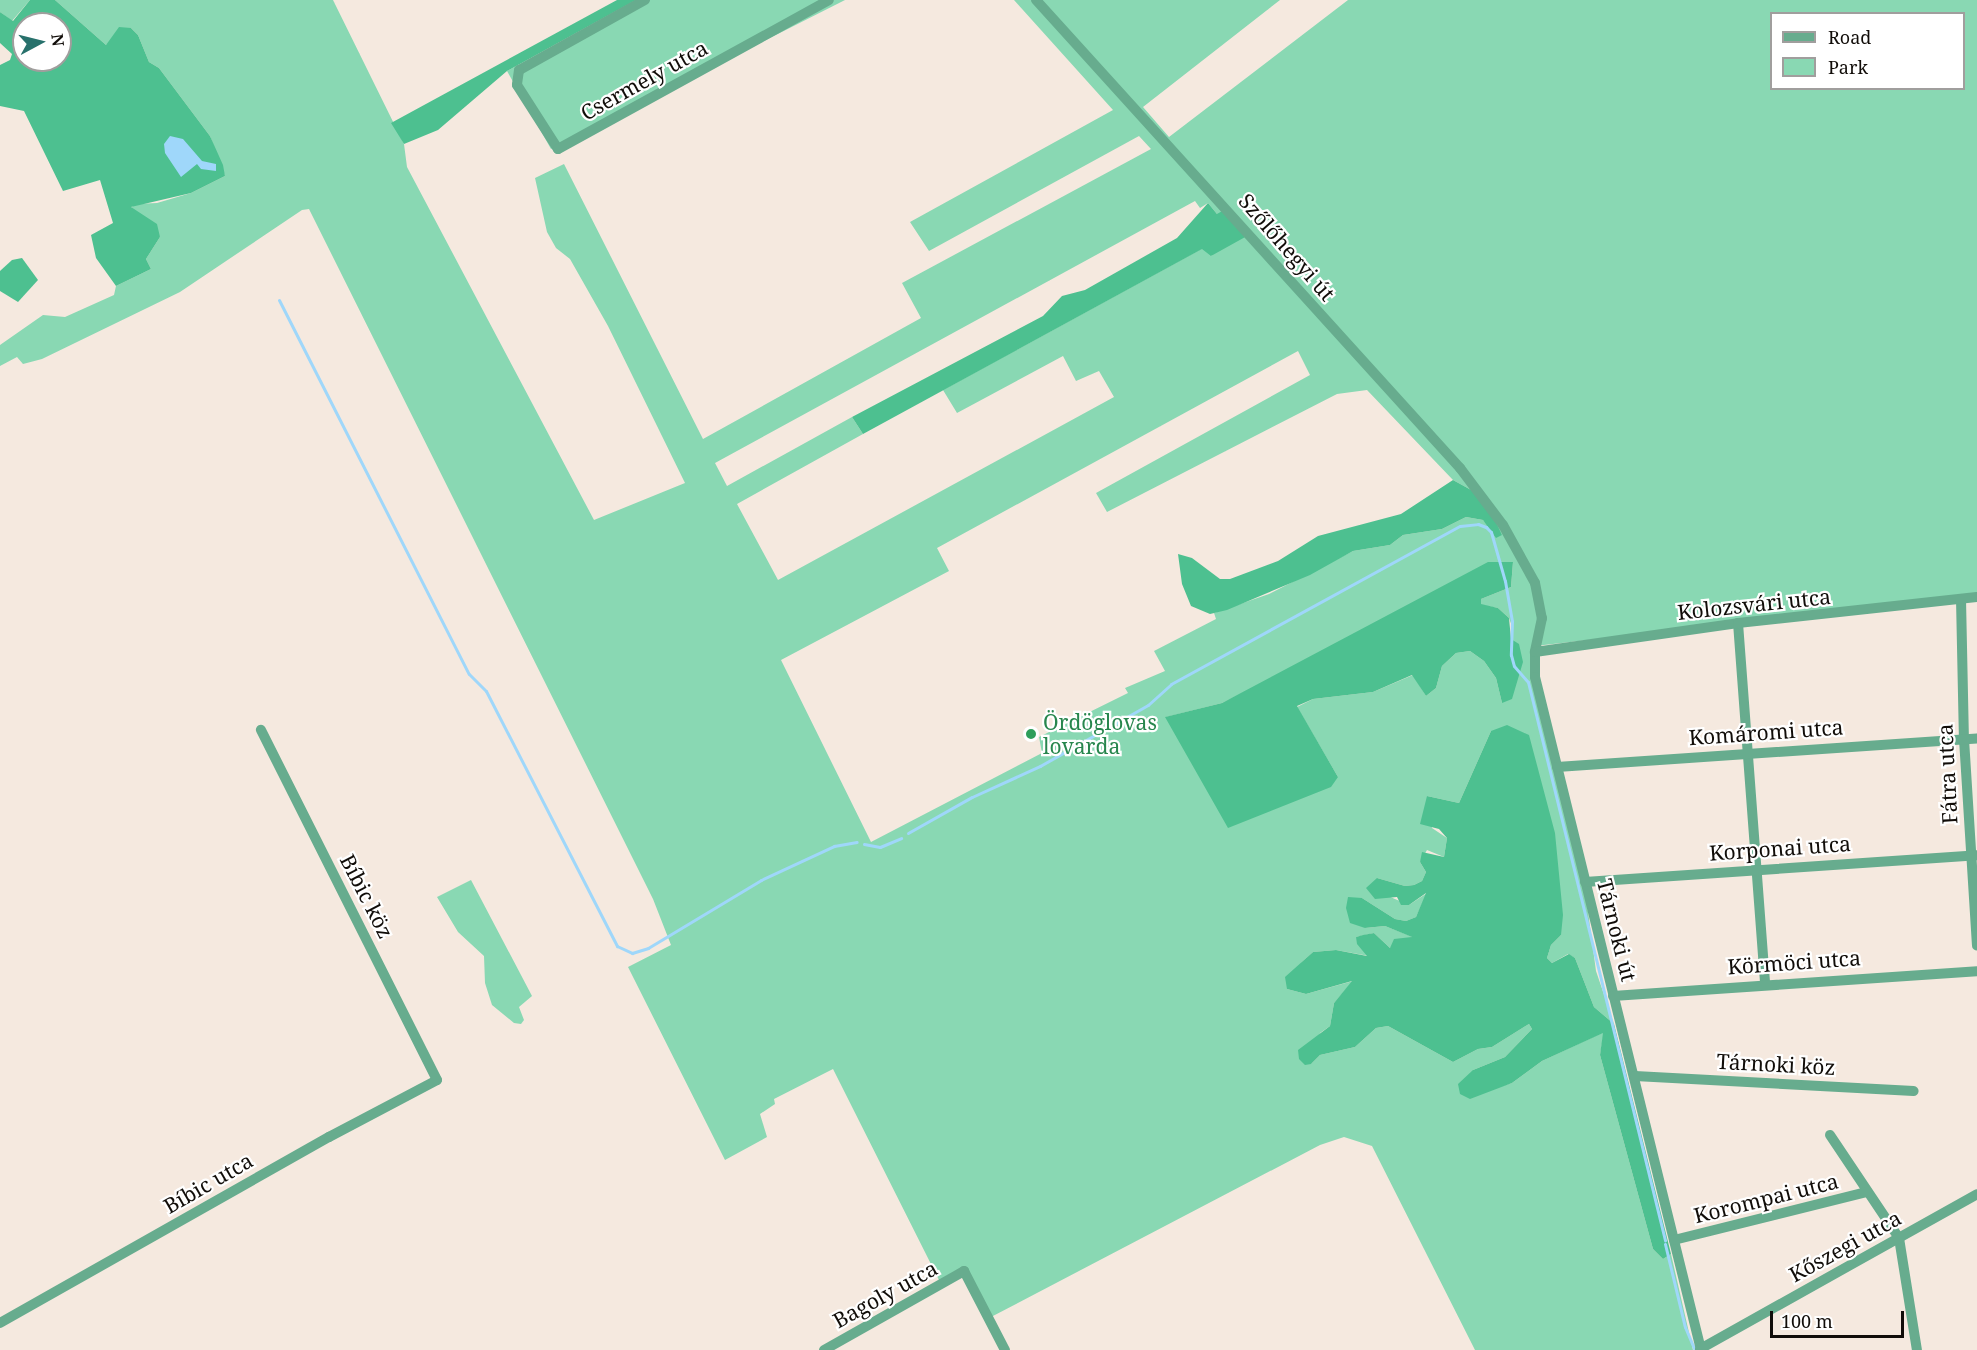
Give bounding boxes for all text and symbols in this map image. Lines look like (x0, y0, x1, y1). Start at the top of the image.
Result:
north arrow (12, 12, 72, 72)
legend (1770, 12, 1965, 90)
text: Road (1828, 25, 1871, 49)
text: N (46, 32, 70, 48)
street label: Csermely utca (576, 35, 712, 125)
text: Park (1828, 55, 1868, 79)
street label: Szőlőhegyi út (1234, 188, 1340, 306)
street label: Kolozsvári utca (1676, 583, 1832, 625)
place label: Ördöglovas lovarda (1043, 709, 1157, 759)
street label: Komáromi utca (1688, 714, 1844, 750)
street label: Fátra utca (1932, 723, 1962, 825)
marker: Ördöglovas lovarda (1024, 727, 1038, 741)
street label: Korponai utca (1708, 830, 1852, 866)
street label: Bíbic köz (335, 850, 399, 942)
street label: Tárnoki út (1592, 876, 1642, 984)
street label: Körmöci utca (1726, 945, 1862, 979)
street label: Tárnoki köz (1716, 1048, 1836, 1080)
street label: Bíbic utca (159, 1147, 257, 1219)
street label: Korompai utca (1691, 1168, 1841, 1228)
street label: Kőszegi utca (1785, 1205, 1905, 1287)
street label: Bagoly utca (828, 1255, 942, 1333)
scale bar (1773, 1299, 1906, 1337)
text: 100 m (1781, 1309, 1833, 1333)

